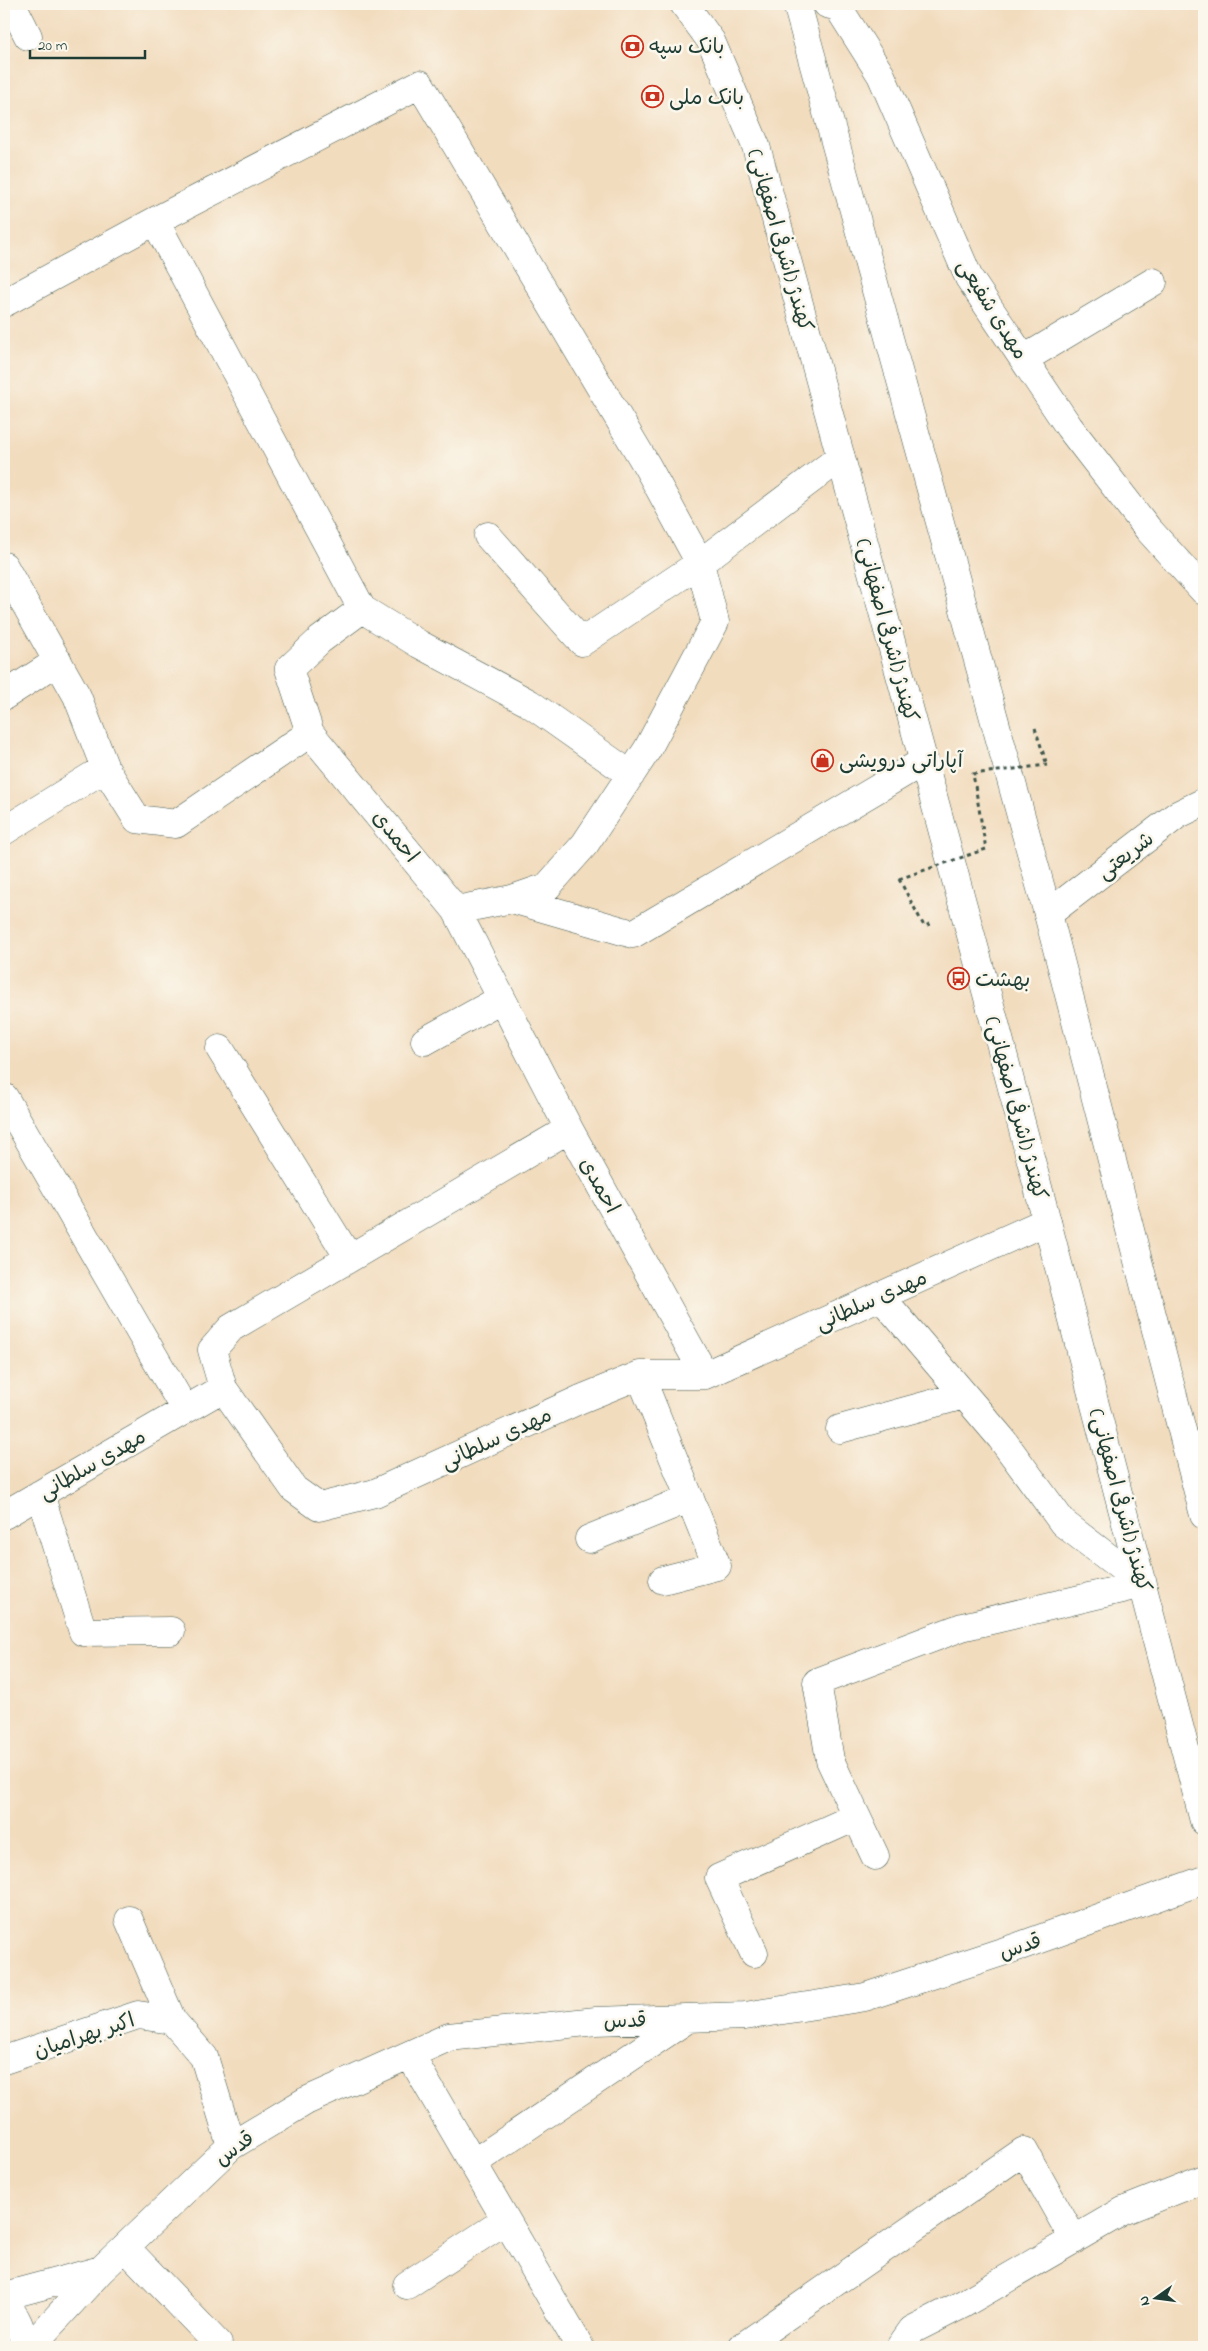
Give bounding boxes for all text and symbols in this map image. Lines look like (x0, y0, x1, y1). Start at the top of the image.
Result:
scale bar (30, 28, 145, 60)
place label: بانک سپه (649, 33, 724, 63)
bank icon: بانک سپه (621, 34, 645, 58)
text: 20 m (38, 35, 68, 57)
place label: بانک ملی (669, 84, 744, 114)
bank icon: بانک ملی (641, 85, 665, 109)
street label: کهندژ (اشرفی اصفهانی) (739, 145, 820, 335)
street label: مهدی شفیعی (948, 254, 1034, 366)
street label: کهندژ (اشرفی اصفهانی) (847, 535, 926, 725)
place label: آپاراتی درویشی (839, 747, 964, 777)
shop icon: آپاراتی درویشی (811, 748, 835, 772)
street label: احمدی (364, 805, 425, 870)
street label: شریعتی (1091, 825, 1161, 888)
place label: بهشت (975, 966, 1030, 996)
bus stop icon: بهشت (947, 967, 971, 991)
street label: کهندژ (اشرفی اصفهانی) (976, 1013, 1055, 1203)
street label: احمدی (571, 1152, 626, 1219)
street label: مهدی سلطانی (811, 1264, 932, 1340)
street label: مهدی سلطانی (436, 1401, 557, 1479)
street label: کهندژ (اشرفی اصفهانی) (1080, 1405, 1159, 1595)
street label: مهدی سلطانی (34, 1423, 152, 1509)
street label: قدس (995, 1927, 1046, 1969)
street label: اکبر بهرامیان (30, 2006, 139, 2067)
street label: قدس (603, 2006, 647, 2038)
street label: قدس (209, 2125, 261, 2175)
north arrow (1130, 2274, 1180, 2324)
text: N (1134, 2294, 1156, 2308)

